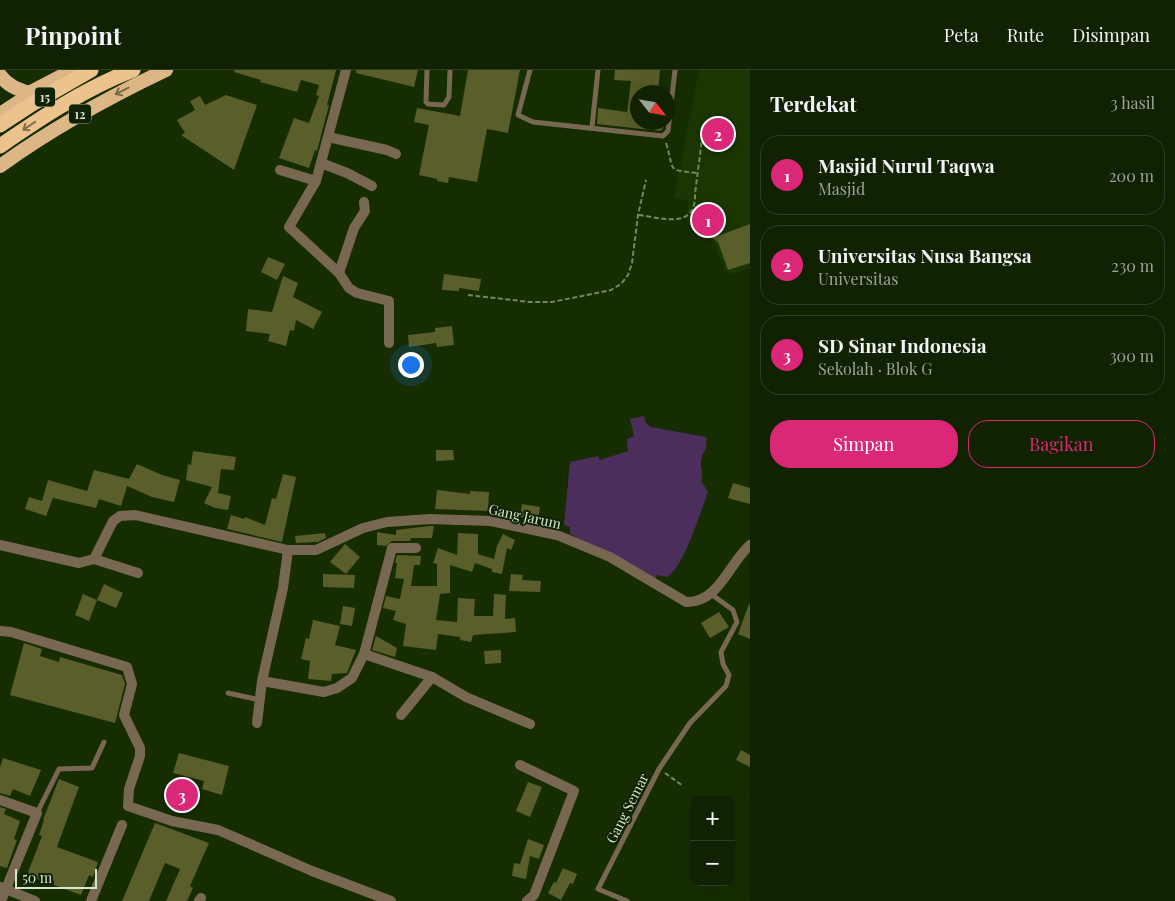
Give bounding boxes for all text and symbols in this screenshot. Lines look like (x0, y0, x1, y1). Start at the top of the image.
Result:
text: Pinpoint (25, 19, 121, 51)
text: Peta (944, 23, 979, 47)
text: Rute (1007, 23, 1044, 47)
text: Disimpan (1072, 23, 1150, 47)
north arrow (630, 85, 675, 130)
one-way arrow (115, 86, 130, 96)
road number: 15 (35, 88, 55, 106)
text: Terdekat (770, 89, 857, 117)
text: 3 hasil (1110, 92, 1155, 113)
road number: 12 (69, 104, 91, 124)
pin: 2 (702, 115, 734, 153)
one-way arrow (22, 121, 36, 131)
text: Masjid Nurul Taqwa (818, 152, 994, 178)
text: 1 (784, 165, 790, 186)
text: 200 m (1109, 165, 1154, 186)
text: Masjid (818, 178, 865, 199)
pin: 1 (692, 201, 724, 239)
text: Universitas Nusa Bangsa (818, 242, 1032, 268)
text: 2 (783, 255, 791, 276)
text: 230 m (1111, 255, 1154, 276)
text: Universitas (818, 268, 898, 289)
text: SD Sinar Indonesia (818, 332, 987, 358)
text: 3 (783, 345, 791, 366)
text: 300 m (1109, 345, 1154, 366)
your location (398, 352, 424, 378)
text: Sekolah · Blok G (818, 358, 933, 379)
button: Simpan (770, 420, 958, 468)
button: Bagikan (968, 420, 1155, 468)
street label: Gang Jarum (487, 499, 564, 533)
street label: Gang Semar (601, 769, 653, 846)
pin: 3 (166, 776, 198, 814)
map controls (690, 796, 735, 886)
button: + (690, 796, 735, 841)
button: − (690, 841, 735, 886)
scale bar (15, 866, 98, 889)
text: 50 m (22, 868, 52, 887)

